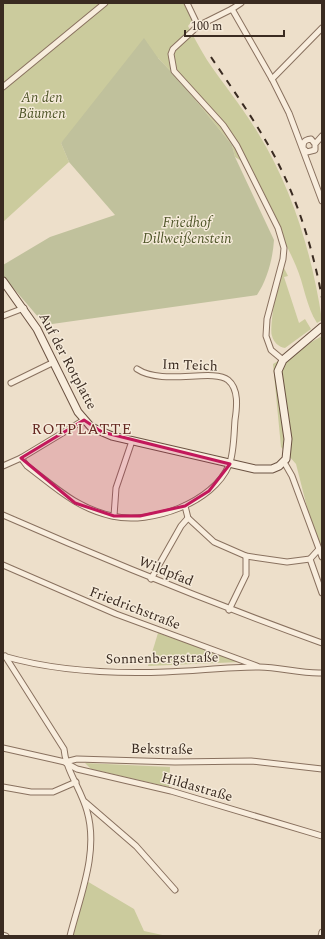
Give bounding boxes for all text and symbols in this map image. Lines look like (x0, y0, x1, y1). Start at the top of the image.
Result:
scale bar (185, 12, 284, 38)
text: 100 m (191, 17, 222, 36)
park label: An den Bäumen (18, 87, 66, 124)
park label: Friedhof Dillweißenstein (142, 212, 232, 249)
street label: Auf der Rotplatte (33, 309, 103, 414)
street label: Im Teich (162, 354, 218, 376)
district label: ROTPLATTE (32, 418, 132, 441)
street label: Wildpfad (135, 551, 197, 592)
street label: Friedrichstraße (86, 581, 184, 635)
street label: Sonnenbergstraße (105, 647, 219, 669)
street label: Bekstraße (131, 738, 194, 760)
street label: Hildastraße (159, 767, 235, 807)

